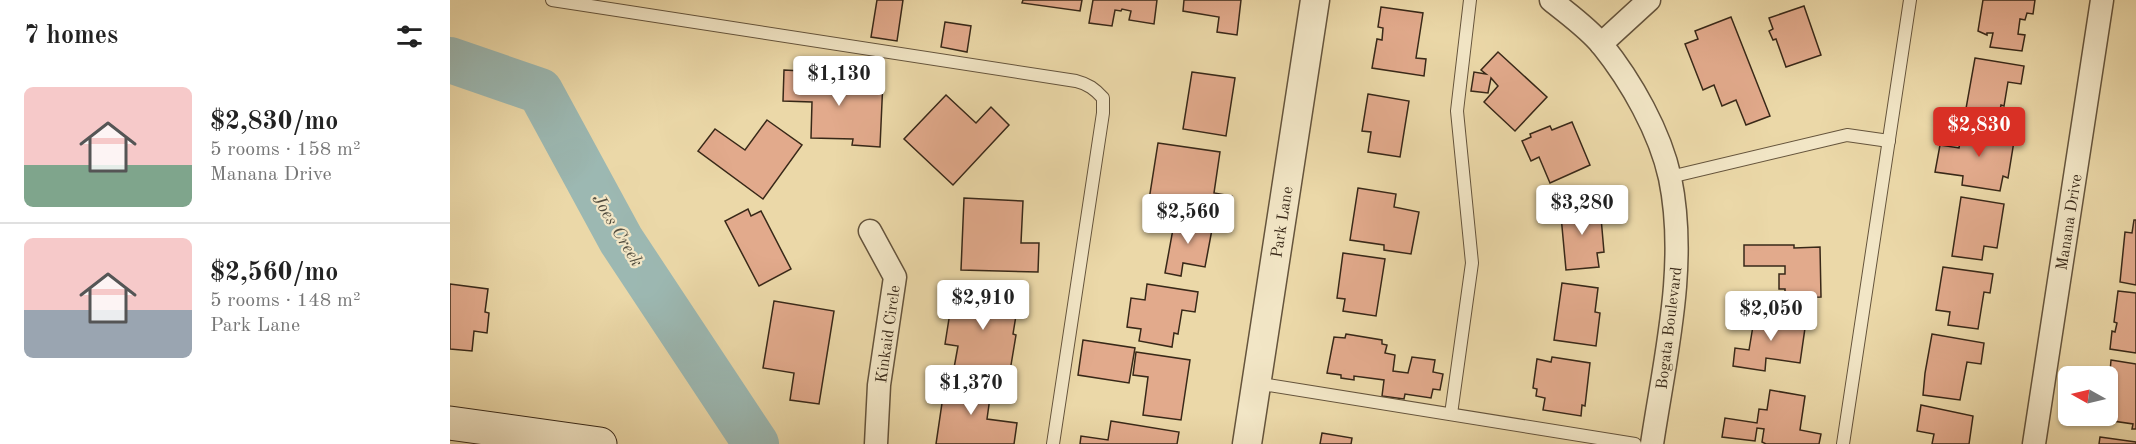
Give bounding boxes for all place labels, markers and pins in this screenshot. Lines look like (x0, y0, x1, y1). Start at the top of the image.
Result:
pin: $1,130 (790, 56, 888, 107)
pin: $2,830 (1930, 107, 2028, 158)
pin: $3,280 (1533, 185, 1631, 236)
pin: $2,560 (1139, 194, 1237, 245)
pin: $2,910 (934, 280, 1032, 331)
pin: $2,050 (1722, 291, 1820, 342)
pin: $1,370 (922, 365, 1020, 416)

